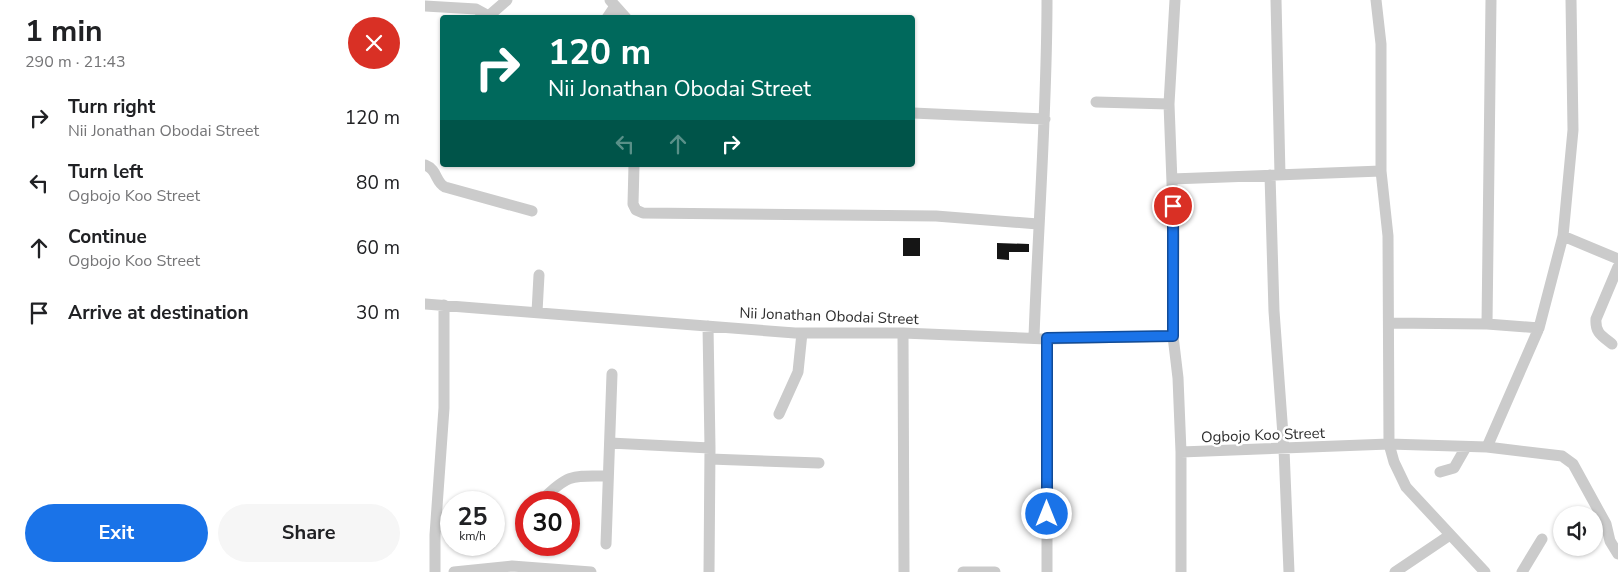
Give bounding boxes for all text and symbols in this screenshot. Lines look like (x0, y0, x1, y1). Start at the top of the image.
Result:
text: 1 min (25, 11, 103, 52)
button: close (348, 17, 400, 69)
text: 120 m (548, 29, 651, 76)
icon: right (465, 35, 530, 100)
text: 290 m · 21:43 (25, 51, 126, 73)
text: Nii Jonathan Obodai Street (548, 74, 811, 104)
text: Turn right (68, 94, 155, 120)
icon: right (25, 104, 53, 132)
text: 120 m (345, 105, 400, 131)
text: Nii Jonathan Obodai Street (68, 120, 259, 142)
icon: left (611, 130, 639, 158)
icon: ahead (664, 130, 692, 158)
icon: right (717, 130, 745, 158)
text: Turn left (68, 159, 143, 185)
icon: left (25, 169, 53, 197)
text: 80 m (356, 170, 400, 196)
text: Ogbojo Koo Street (68, 185, 200, 207)
pin (1152, 185, 1194, 227)
icon: arrive (1159, 192, 1187, 220)
text: Continue (68, 224, 147, 250)
icon: ahead (25, 234, 53, 262)
text: 60 m (356, 235, 400, 261)
text: Ogbojo Koo Street (68, 250, 200, 272)
icon: arrive (25, 299, 53, 327)
text: Arrive at destination (68, 300, 249, 326)
text: 30 m (356, 300, 400, 326)
street label: Nii Jonathan Obodai Street (739, 303, 920, 329)
street label: Ogbojo Koo Street (1201, 423, 1326, 447)
position arrow (1020, 487, 1072, 539)
speed limit sign: 30 (515, 491, 580, 556)
text: 25 (457, 500, 488, 534)
button: Exit (25, 504, 208, 562)
button: Share (218, 504, 400, 562)
map controls (1553, 506, 1603, 556)
button: sound (1553, 506, 1603, 556)
text: km/h (459, 528, 486, 544)

